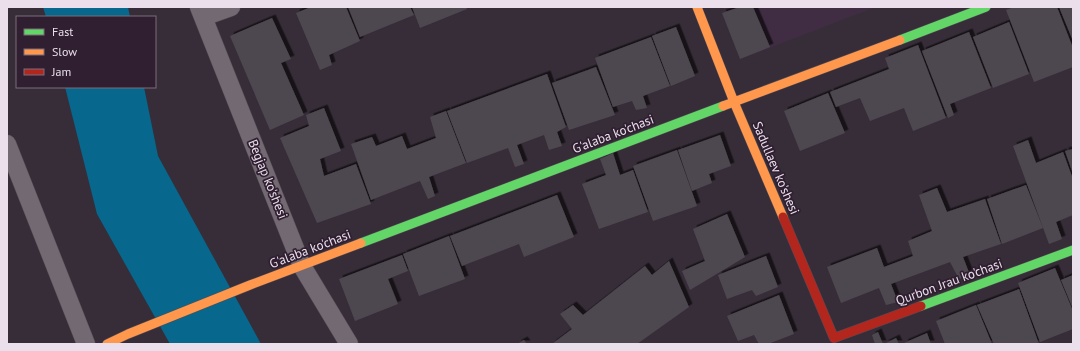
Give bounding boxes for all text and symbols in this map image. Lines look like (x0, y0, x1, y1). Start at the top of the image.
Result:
legend (16, 16, 156, 88)
text: Fast (52, 24, 73, 39)
text: Slow (52, 44, 77, 59)
text: Jam (51, 64, 71, 79)
street label: G'alaba ko'chasi (570, 111, 656, 157)
street label: Sadullaev ko'shesi (749, 119, 803, 217)
street label: Begjap ko'shesi (244, 137, 292, 221)
street label: G'alaba ko'chasi (267, 226, 353, 272)
street label: Qurbon Jrau ko'chasi (893, 255, 1005, 309)

